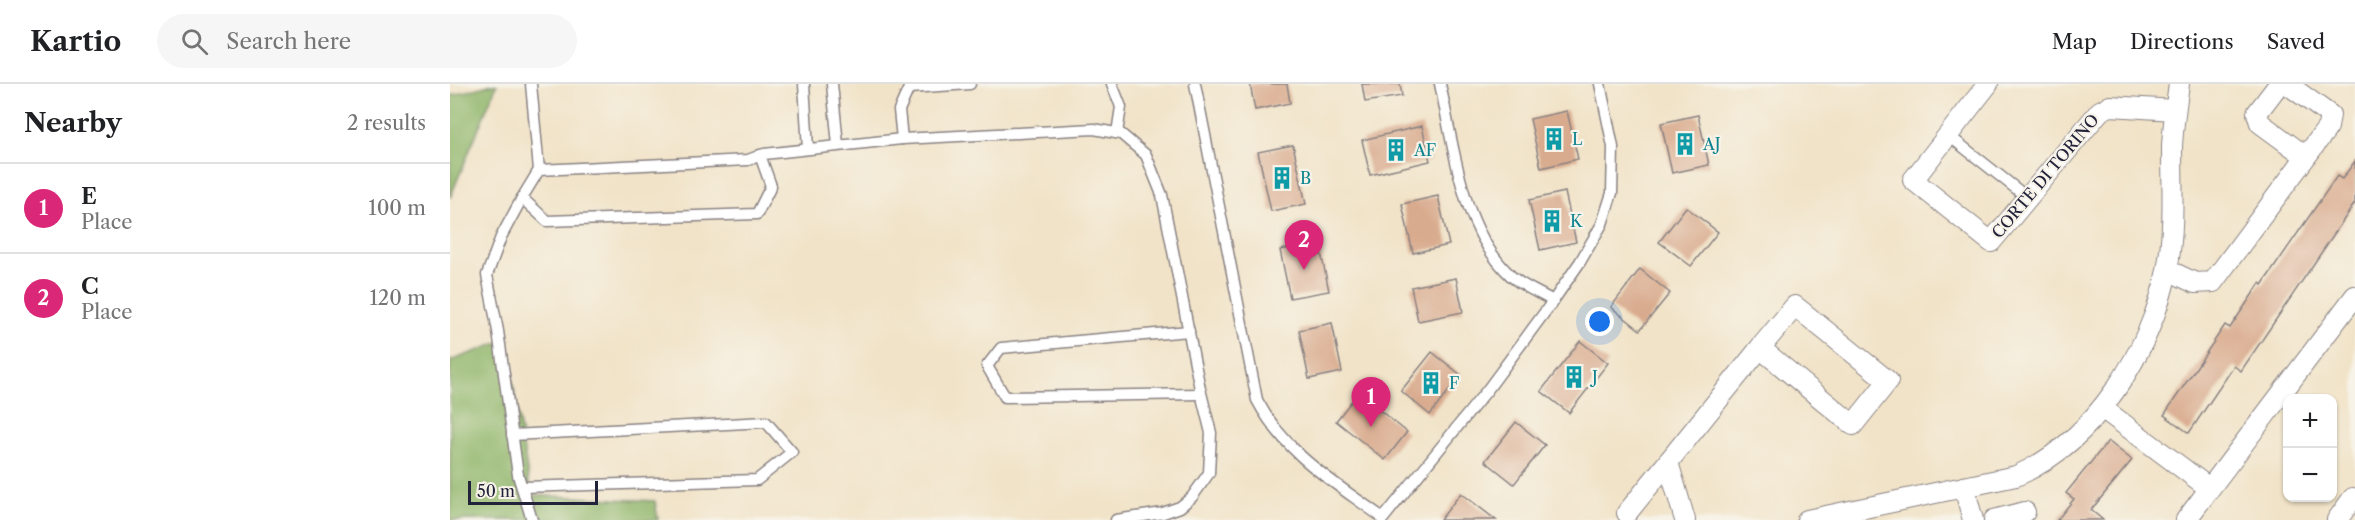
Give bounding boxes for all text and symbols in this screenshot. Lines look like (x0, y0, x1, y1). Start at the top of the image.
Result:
search box (157, 14, 577, 68)
text: Kartio (30, 24, 121, 58)
icon: search (178, 25, 211, 58)
text: Search here (226, 28, 351, 55)
text: Map (2052, 29, 2097, 54)
text: Directions (2130, 29, 2234, 54)
text: Saved (2267, 29, 2325, 54)
text: Nearby (24, 107, 122, 139)
street label: CORTE DI TORINO (1987, 110, 2103, 242)
text: 2 results (347, 111, 426, 135)
building icon: L (1541, 126, 1567, 152)
place label: L (1572, 129, 1583, 149)
building icon: AJ (1672, 131, 1698, 157)
place label: AJ (1702, 134, 1721, 154)
building icon: AF (1383, 137, 1409, 163)
place label: AF (1413, 140, 1436, 160)
building icon: B (1269, 165, 1295, 191)
place label: B (1300, 168, 1311, 188)
text: E (81, 183, 97, 210)
text: 1 (39, 196, 48, 220)
text: 100 m (368, 196, 426, 220)
building icon: K (1539, 208, 1565, 234)
text: Place (81, 210, 132, 234)
place label: K (1570, 211, 1583, 231)
pin: 2 (1284, 220, 1324, 270)
text: C (81, 273, 99, 300)
text: 2 (38, 286, 49, 310)
text: 120 m (369, 286, 426, 310)
text: Place (81, 300, 132, 324)
your location (1585, 307, 1614, 336)
building icon: J (1561, 364, 1587, 390)
place label: J (1589, 367, 1598, 387)
building icon: F (1418, 370, 1444, 396)
place label: F (1449, 373, 1459, 393)
pin: 1 (1352, 378, 1390, 427)
map controls (2283, 394, 2337, 502)
button: + (2283, 394, 2337, 448)
button: − (2283, 448, 2337, 502)
scale bar (468, 478, 598, 506)
text: 50 m (477, 481, 515, 501)

